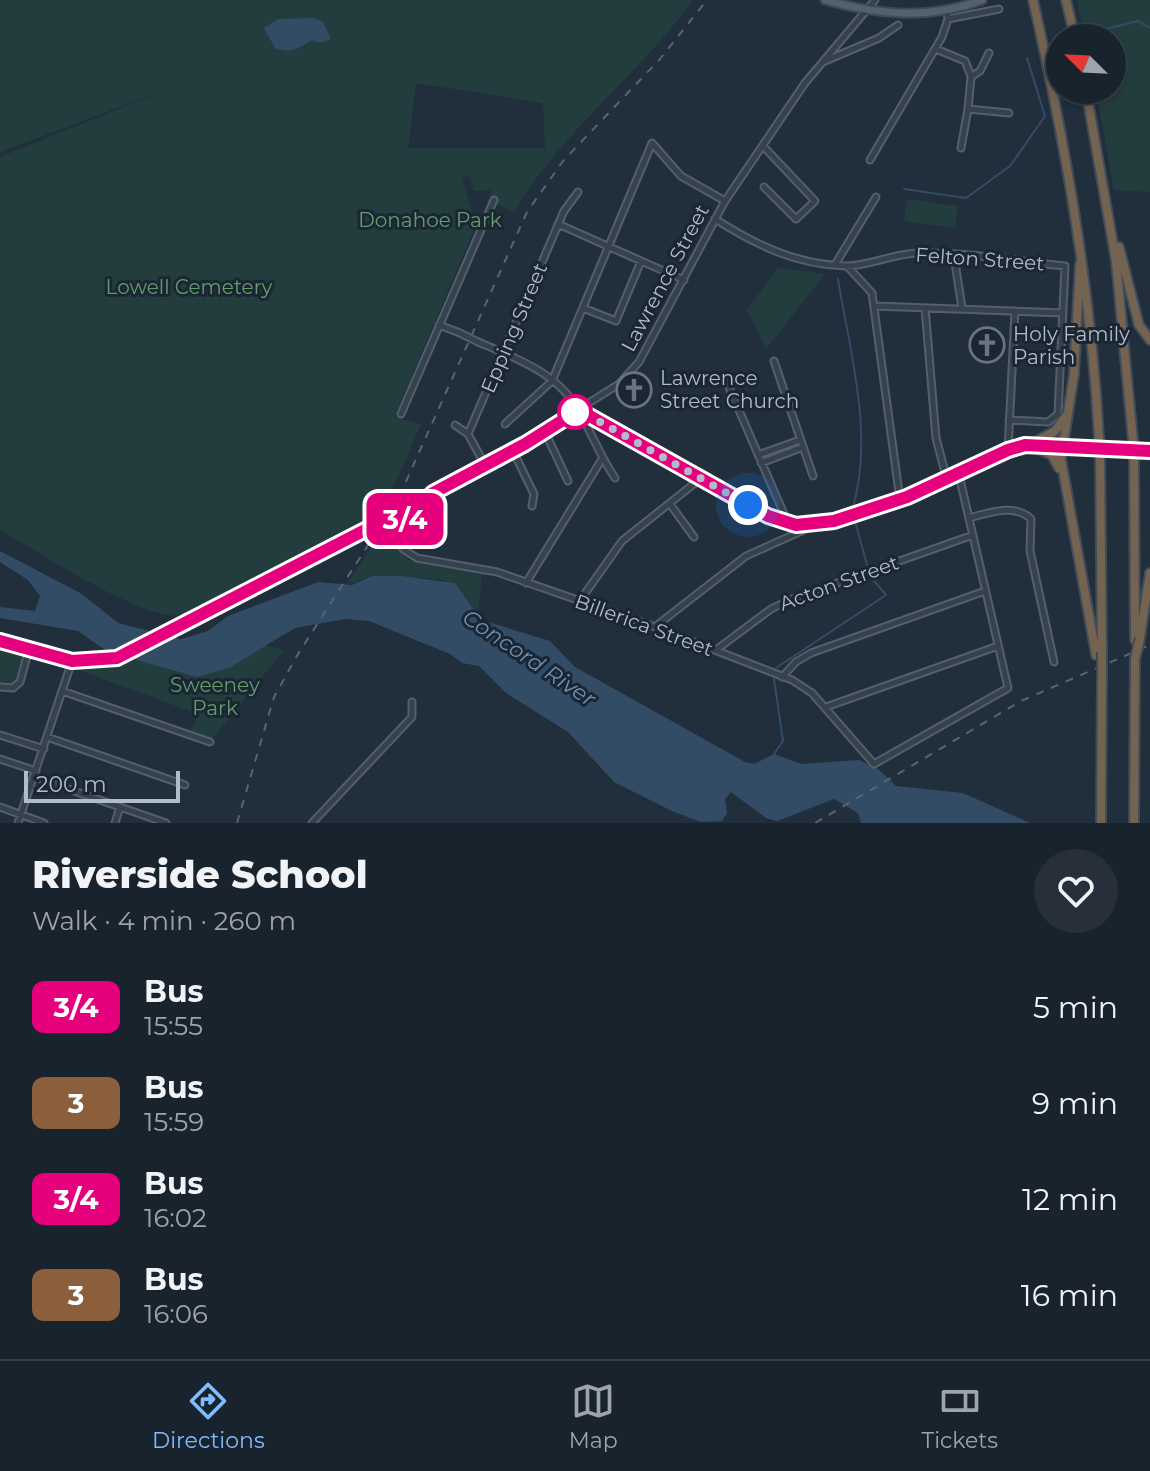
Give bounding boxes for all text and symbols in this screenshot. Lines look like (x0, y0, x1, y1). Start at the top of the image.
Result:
north arrow (1046, 24, 1126, 104)
map controls (1046, 24, 1126, 104)
street label: Lawrence Street (616, 200, 714, 356)
park label: Donahoe Park (358, 208, 502, 232)
street label: Felton Street (915, 243, 1045, 275)
street label: Epping Street (476, 259, 552, 397)
park label: Lowell Cemetery (106, 275, 273, 299)
place label: Holy Family Parish (1013, 322, 1130, 369)
church icon: Holy Family Parish (968, 326, 1006, 364)
place label: Lawrence Street Church (660, 366, 799, 413)
church icon: Lawrence Street Church (615, 371, 653, 409)
unlabelled marker (558, 395, 592, 429)
your location (728, 485, 768, 525)
line badge: 3/4 (359, 493, 451, 545)
text: 3/4 (382, 502, 428, 536)
street label: Acton Street (776, 550, 902, 616)
street label: Billerica Street (572, 589, 716, 661)
water label: Concord River (457, 604, 602, 713)
park label: Sweeney Park (170, 673, 260, 720)
scale bar (24, 767, 180, 803)
text: 200 m (36, 771, 107, 798)
button: heart (1034, 849, 1118, 933)
text: Riverside School (32, 851, 368, 898)
text: Walk · 4 min · 260 m (32, 905, 296, 937)
text: Bus (144, 973, 204, 1010)
text: 5 min (1033, 989, 1118, 1026)
text: 3/4 (53, 990, 99, 1024)
text: 15:55 (144, 1010, 203, 1042)
text: Bus (144, 1069, 204, 1106)
text: 9 min (1032, 1085, 1118, 1122)
text: 3 (68, 1086, 84, 1120)
text: 15:59 (144, 1106, 204, 1138)
text: Bus (144, 1165, 204, 1202)
text: 12 min (1022, 1181, 1118, 1218)
text: 3/4 (53, 1182, 99, 1216)
text: 16:02 (144, 1202, 207, 1234)
text: Bus (144, 1261, 204, 1298)
text: 16 min (1021, 1277, 1118, 1314)
text: 3 (68, 1278, 84, 1312)
text: 16:06 (144, 1298, 208, 1330)
tab: Directions (152, 1379, 265, 1454)
tab: Map (569, 1379, 618, 1454)
tab: Tickets (922, 1379, 998, 1454)

